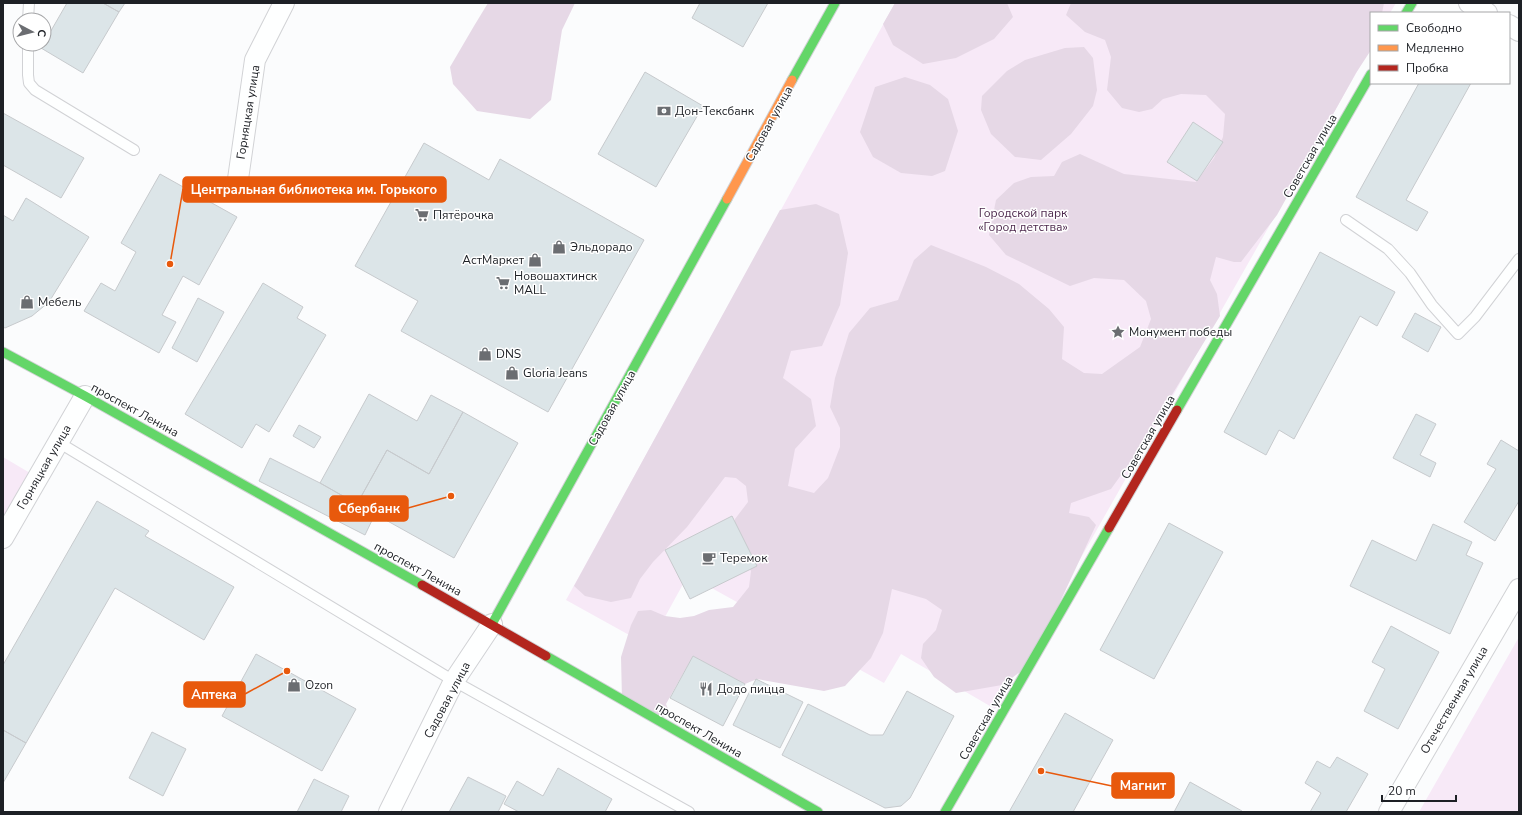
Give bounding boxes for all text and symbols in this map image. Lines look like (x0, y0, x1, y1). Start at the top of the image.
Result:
north arrow (12, 12, 52, 52)
legend (1370, 12, 1510, 84)
text: Свободно (1406, 20, 1462, 36)
text: С (33, 29, 49, 38)
text: Медленно (1406, 40, 1464, 56)
text: Пробка (1406, 60, 1449, 76)
street label: Горняцкая улица (233, 64, 263, 160)
street label: Садовая улица (742, 83, 796, 165)
bank icon: Дон-Тексбанк (656, 103, 672, 119)
place label: Дон-Тексбанк (675, 103, 755, 119)
street label: Советская улица (1279, 111, 1341, 201)
callout: Центральная библиотека им. Горького (183, 177, 446, 202)
text: Центральная библиотека им. Горького (191, 181, 438, 199)
park label: Городской парк «Город детства» (978, 205, 1068, 235)
supermarket icon: Пятёрочка (414, 207, 430, 223)
place label: Пятёрочка (433, 207, 494, 223)
shop icon: Эльдорадо (551, 239, 567, 255)
place label: Эльдорадо (570, 239, 633, 255)
place label: АстМаркет (462, 252, 525, 268)
shop icon: АстМаркет (527, 252, 543, 268)
place label: Новошахтинск MALL (514, 268, 598, 298)
supermarket icon: Новошахтинск MALL (495, 275, 511, 291)
shop icon: Мебель (19, 294, 35, 310)
place label: Мебель (38, 294, 81, 310)
place icon: Монумент победы (1110, 324, 1126, 340)
place label: Монумент победы (1129, 324, 1232, 340)
shop icon: DNS (477, 346, 493, 362)
place label: DNS (496, 346, 521, 362)
shop icon: Gloria Jeans (504, 365, 520, 381)
place label: Gloria Jeans (523, 365, 588, 381)
street label: Садовая улица (585, 367, 639, 449)
street label: проспект Ленина (88, 379, 182, 441)
street label: Советская улица (1117, 392, 1179, 482)
street label: Горняцкая улица (13, 422, 75, 512)
callout: Сбербанк (330, 496, 408, 521)
text: Сбербанк (338, 500, 401, 518)
street label: проспект Ленина (371, 538, 465, 600)
cafe icon: Теремок (701, 550, 717, 566)
place label: Теремок (720, 550, 768, 566)
street label: Отечественная улица (1417, 643, 1491, 757)
street label: Садовая улица (420, 659, 474, 741)
street label: Советская улица (955, 673, 1017, 763)
shop icon: Ozon (286, 677, 302, 693)
place label: Ozon (305, 677, 333, 693)
restaurant icon: Додо пицца (698, 681, 714, 697)
place label: Додо пицца (717, 681, 785, 697)
callout: Аптека (184, 682, 245, 707)
text: Аптека (191, 686, 237, 704)
street label: проспект Ленина (653, 699, 745, 761)
callout: Магнит (1112, 773, 1174, 798)
text: Магнит (1120, 777, 1167, 795)
scale bar (1382, 777, 1456, 803)
text: 20 m (1388, 783, 1416, 799)

